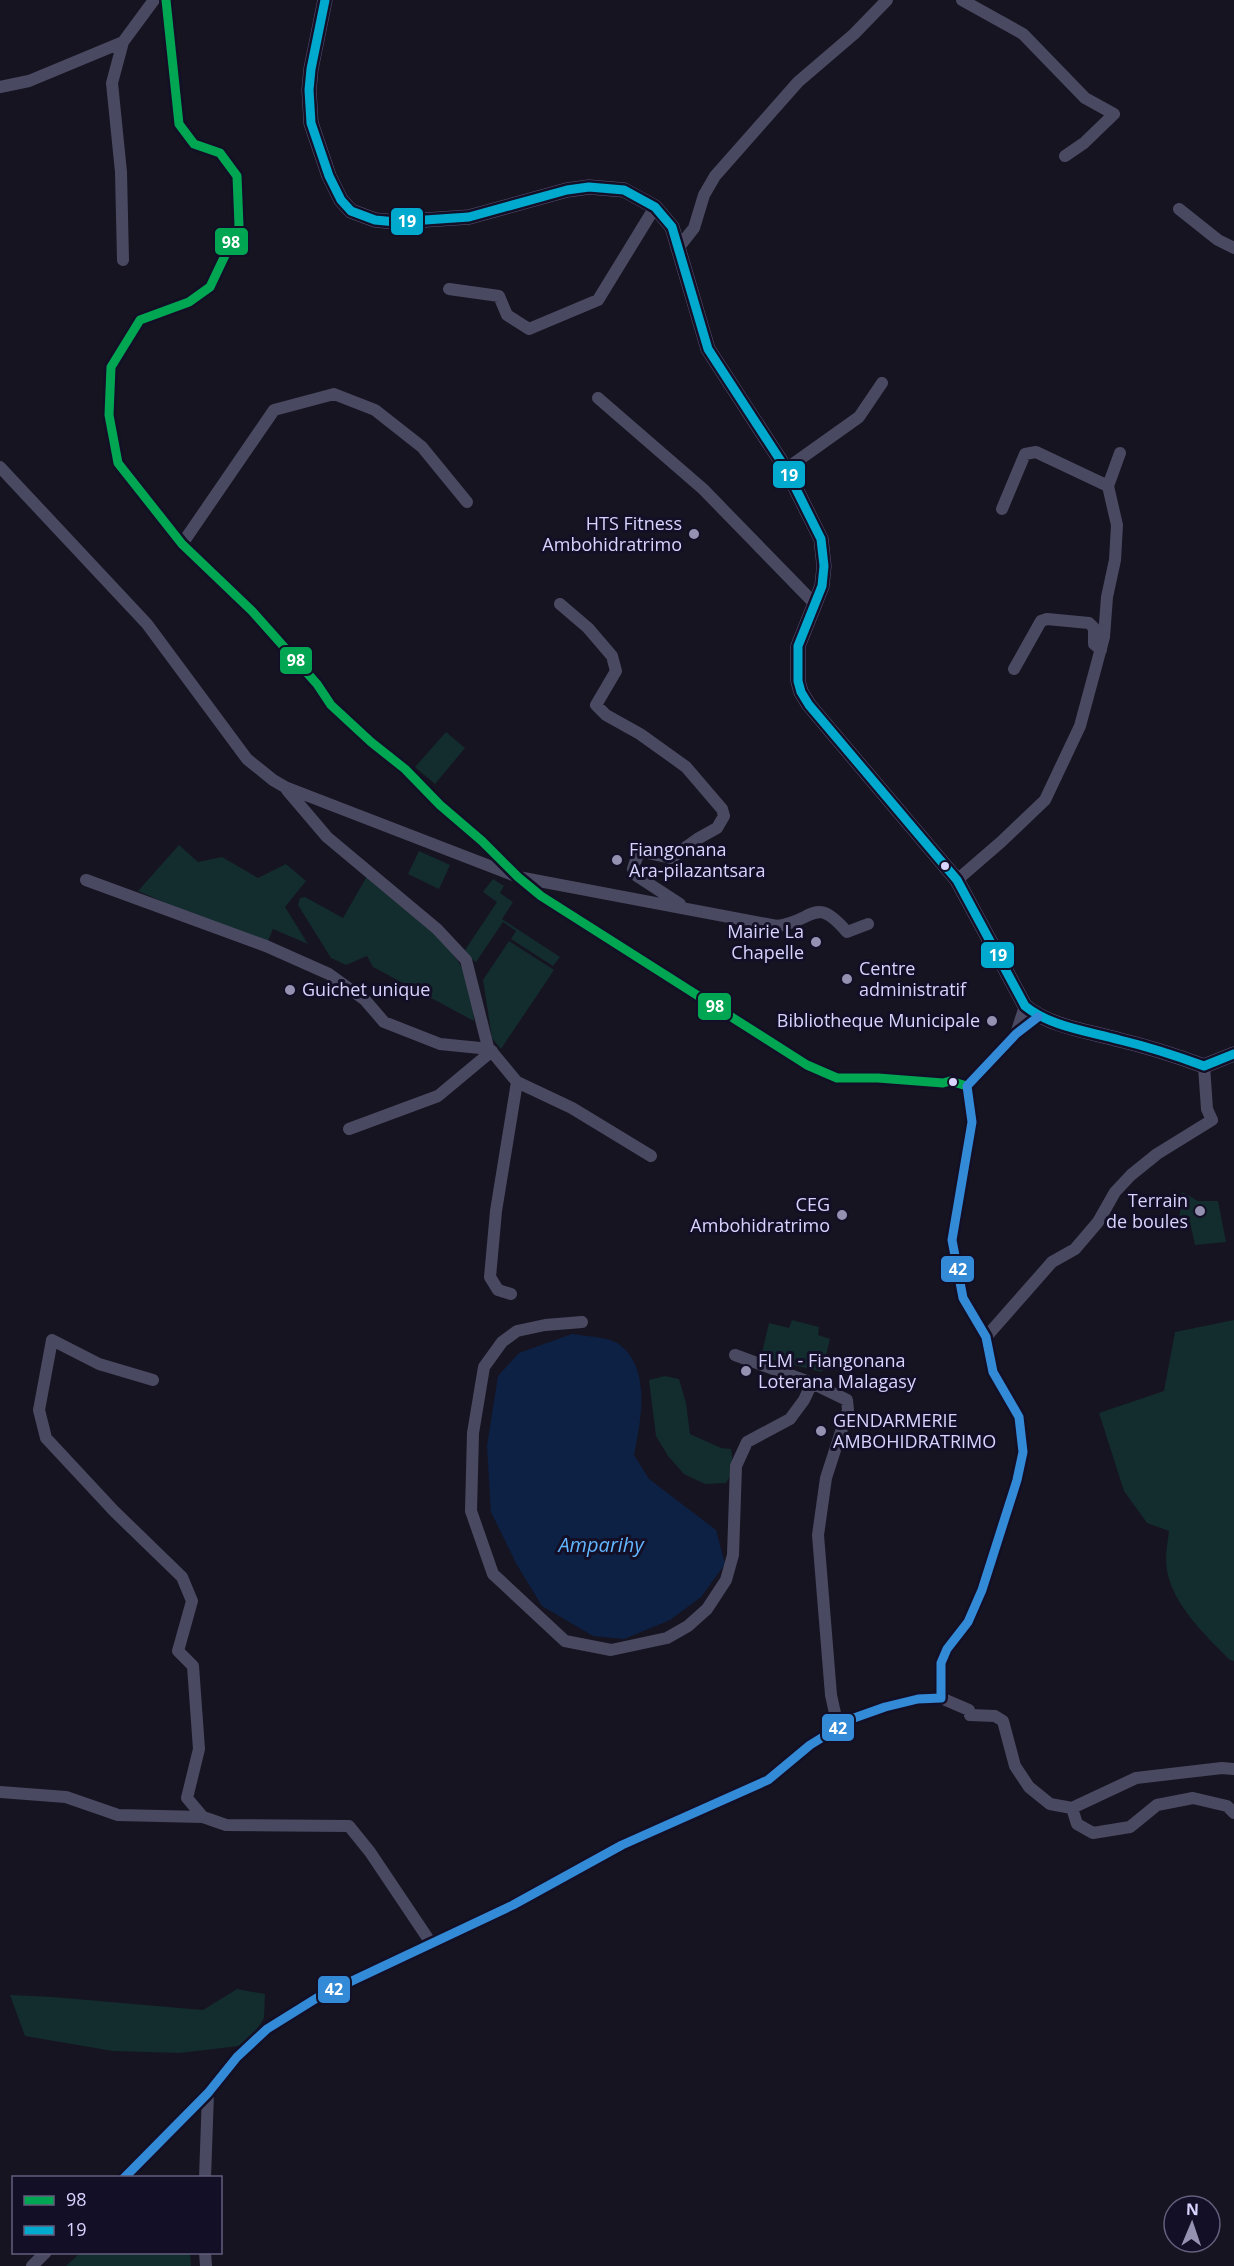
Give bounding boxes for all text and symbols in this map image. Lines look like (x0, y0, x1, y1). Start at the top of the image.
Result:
line badge: 19 (390, 207, 424, 236)
text: 19 (398, 210, 416, 232)
line badge: 98 (214, 227, 249, 256)
text: 98 (222, 231, 240, 253)
line badge: 19 (772, 460, 806, 489)
text: 19 (780, 464, 798, 486)
place label: HTS Fitness Ambohidratrimo (542, 511, 682, 556)
marker: HTS Fitness Ambohidratrimo (687, 527, 701, 541)
line badge: 98 (279, 646, 313, 675)
text: 98 (287, 649, 305, 671)
place label: Fiangonana Ara-pilazantsara (629, 837, 765, 882)
marker: Fiangonana Ara-pilazantsara (610, 853, 624, 867)
unlabelled marker (939, 860, 951, 872)
place label: Mairie La Chapelle (727, 919, 804, 964)
marker: Mairie La Chapelle (809, 935, 823, 949)
line badge: 19 (980, 941, 1015, 969)
text: 19 (989, 944, 1007, 966)
place label: Centre administratif (859, 956, 967, 1001)
marker: Centre administratif (840, 972, 854, 986)
place label: Guichet unique (302, 977, 430, 1001)
marker: Guichet unique (283, 983, 297, 997)
line badge: 98 (697, 992, 732, 1021)
text: 98 (706, 995, 724, 1017)
place label: Bibliotheque Municipale (777, 1008, 980, 1032)
marker: Bibliotheque Municipale (985, 1014, 999, 1028)
unlabelled marker (947, 1076, 959, 1088)
place label: Terrain de boules (1106, 1188, 1188, 1233)
place label: CEG Ambohidratrimo (690, 1192, 830, 1237)
marker: Terrain de boules (1193, 1204, 1207, 1218)
marker: CEG Ambohidratrimo (835, 1208, 849, 1222)
line badge: 42 (940, 1255, 975, 1283)
text: 42 (949, 1258, 967, 1280)
place label: FLM - Fiangonana Loterana Malagasy (758, 1348, 917, 1393)
marker: FLM - Fiangonana Loterana Malagasy (739, 1364, 753, 1378)
place label: GENDARMERIE AMBOHIDRATRIMO (833, 1408, 996, 1453)
marker: GENDARMERIE AMBOHIDRATRIMO (814, 1424, 828, 1438)
water label: Amparihy (556, 1531, 645, 1558)
line badge: 42 (821, 1713, 855, 1742)
text: 42 (829, 1717, 847, 1739)
line badge: 42 (317, 1975, 351, 2004)
text: 42 (325, 1978, 343, 2000)
legend (12, 2176, 222, 2254)
text: 98 (66, 2187, 87, 2211)
north arrow (1162, 2194, 1222, 2254)
text: N (1186, 2198, 1199, 2220)
text: 19 (66, 2217, 87, 2241)

